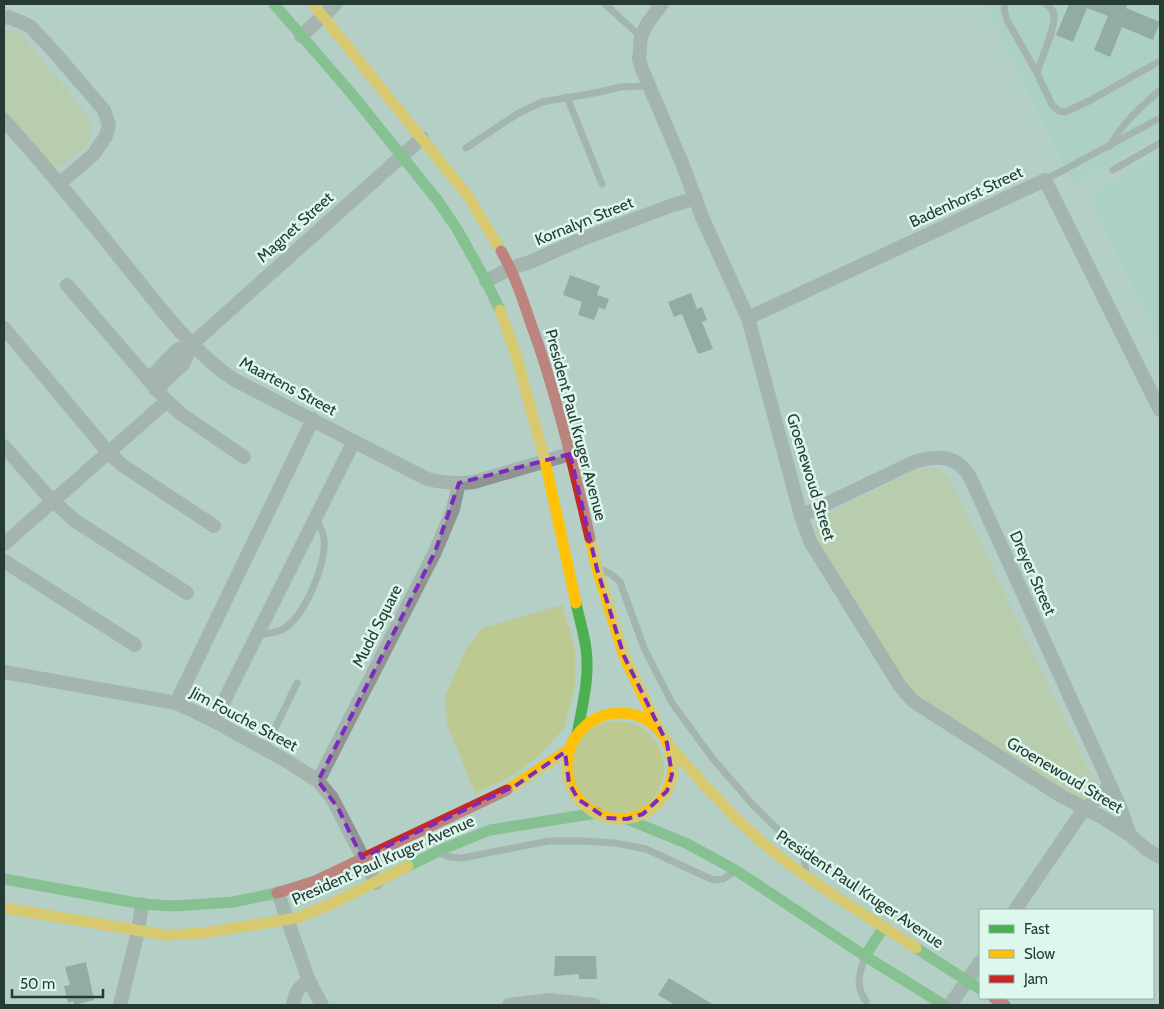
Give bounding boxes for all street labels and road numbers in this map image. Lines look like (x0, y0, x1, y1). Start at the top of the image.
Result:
street label: Badenhorst Street (906, 162, 1026, 231)
street label: Magnet Street (253, 187, 337, 266)
street label: Kornalyn Street (532, 192, 637, 249)
street label: President Paul Kruger Avenue (541, 327, 611, 523)
street label: Maartens Street (236, 352, 340, 420)
street label: Groenewoud Street (783, 411, 840, 543)
street label: Dreyer Street (1006, 528, 1060, 619)
street label: Mudd Square (348, 582, 406, 670)
street label: Jim Fouche Street (186, 682, 301, 756)
street label: Groenewoud Street (1004, 733, 1127, 817)
street label: President Paul Kruger Avenue (289, 811, 477, 909)
street label: President Paul Kruger Avenue (773, 826, 947, 952)

